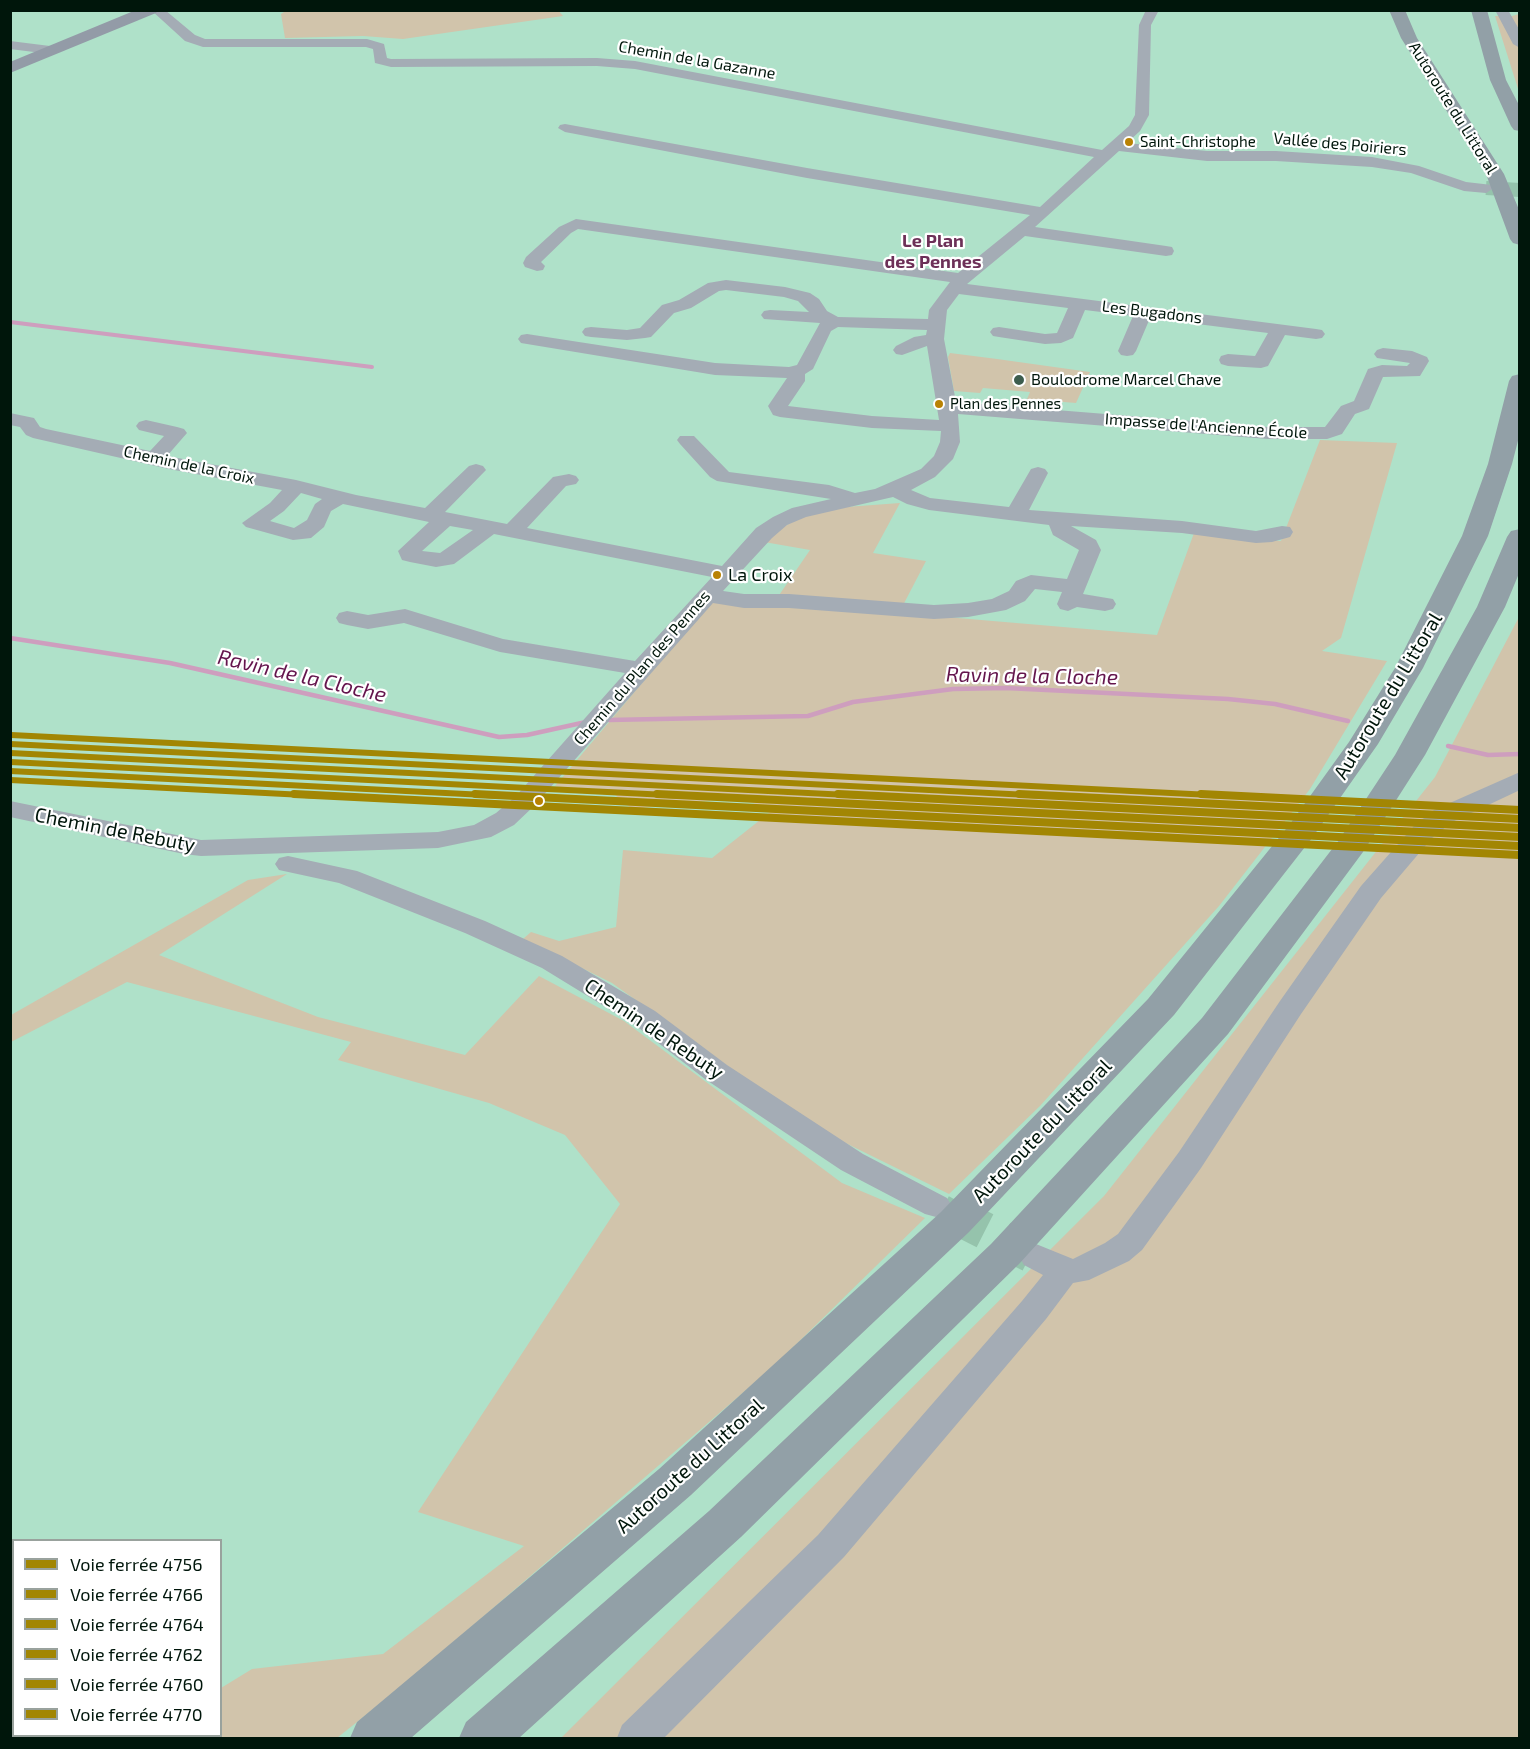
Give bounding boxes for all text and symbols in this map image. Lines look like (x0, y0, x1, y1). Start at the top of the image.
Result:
street label: Chemin de la Gazanne (617, 37, 777, 83)
street label: Autoroute du Littoral (1405, 38, 1501, 178)
street label: Vallée des Poiriers (1273, 129, 1407, 159)
place label: Saint-Christophe (1140, 133, 1256, 151)
marker: Saint-Christophe (1123, 136, 1135, 148)
district label: Le Plan des Pennes (885, 230, 981, 272)
street label: Les Bugadons (1101, 296, 1203, 328)
place label: Boulodrome Marcel Chave (1031, 370, 1221, 390)
marker: Boulodrome Marcel Chave (1012, 373, 1026, 387)
place label: Plan des Pennes (950, 395, 1061, 413)
marker: Plan des Pennes (933, 398, 945, 410)
street label: Impasse de l'Ancienne École (1104, 409, 1308, 443)
street label: Chemin de la Croix (122, 442, 256, 488)
place label: La Croix (728, 564, 793, 586)
marker: La Croix (711, 569, 723, 581)
street label: Chemin du Plan des Pennes (570, 587, 714, 749)
street label: Autoroute du Littoral (1329, 608, 1447, 784)
water label: Ravin de la Cloche (215, 644, 389, 708)
water label: Ravin de la Cloche (946, 662, 1118, 690)
unlabelled marker (533, 795, 545, 807)
street label: Chemin de Rebuty (33, 803, 197, 857)
street label: Chemin de Rebuty (580, 973, 728, 1085)
street label: Autoroute du Littoral (967, 1054, 1117, 1208)
street label: Autoroute du Littoral (611, 1393, 769, 1539)
legend (12, 1539, 222, 1737)
text: Voie ferrée 4756 (70, 1553, 203, 1575)
text: Voie ferrée 4766 (70, 1583, 203, 1605)
text: Voie ferrée 4764 (70, 1613, 204, 1635)
text: Voie ferrée 4762 (70, 1643, 203, 1665)
text: Voie ferrée 4760 (70, 1673, 204, 1695)
text: Voie ferrée 4770 (70, 1703, 203, 1725)

